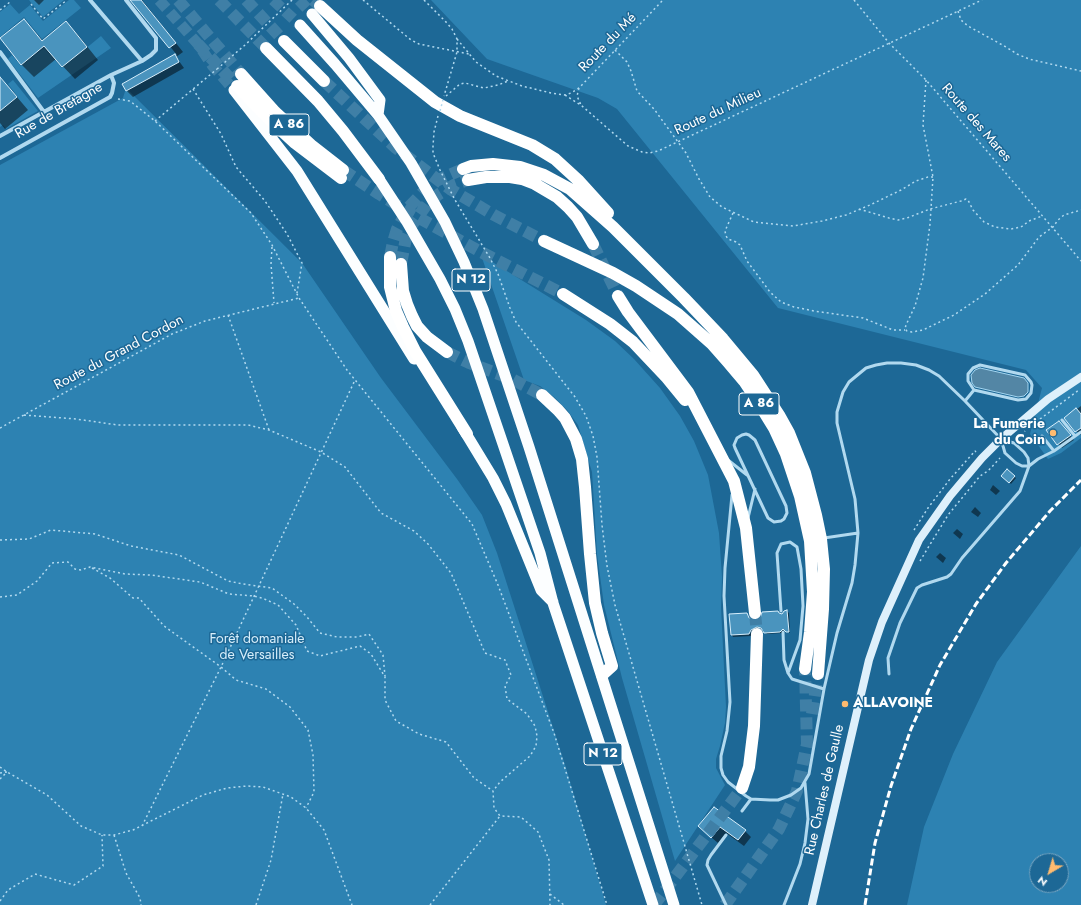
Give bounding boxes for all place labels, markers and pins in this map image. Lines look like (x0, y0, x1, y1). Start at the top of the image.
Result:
place label: La Fumerie du Coin (973, 417, 1045, 450)
marker: La Fumerie du Coin (1048, 428, 1058, 438)
place label: ALLAVOINE (853, 696, 933, 712)
marker: ALLAVOINE (840, 699, 850, 709)

